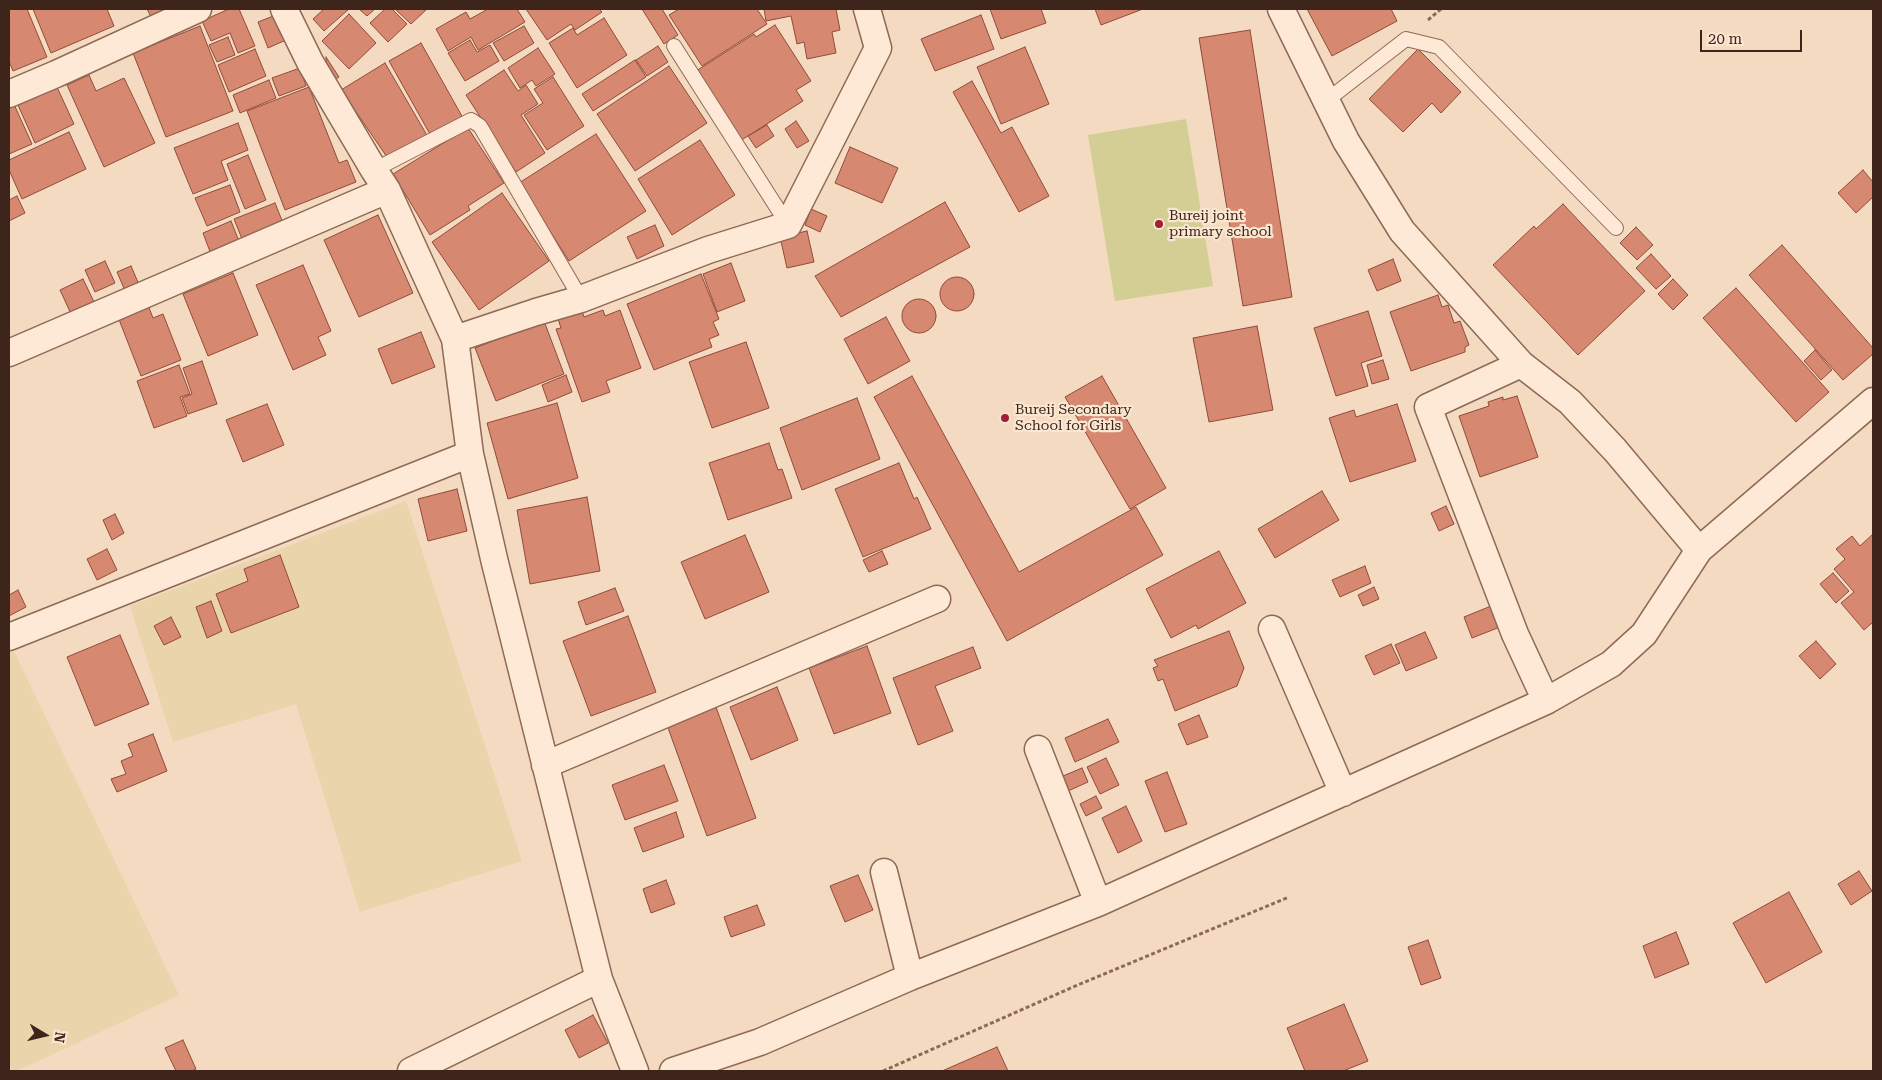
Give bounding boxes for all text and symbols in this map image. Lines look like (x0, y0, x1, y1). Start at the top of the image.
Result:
scale bar (1702, 20, 1804, 52)
text: 20 m (1708, 30, 1742, 48)
place label: Bureij joint primary school (1169, 208, 1272, 240)
marker: Bureij joint primary school (1153, 218, 1165, 230)
place label: Bureij Secondary School for Girls (1015, 402, 1131, 434)
marker: Bureij Secondary School for Girls (999, 412, 1011, 424)
north arrow (20, 1010, 70, 1060)
text: N (51, 1031, 69, 1044)

